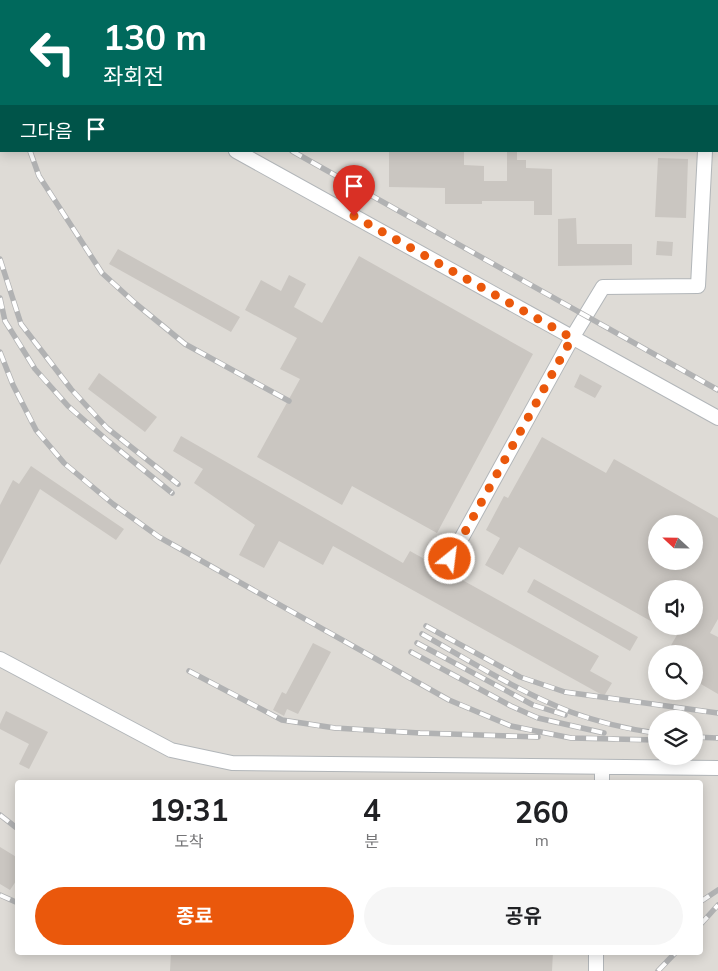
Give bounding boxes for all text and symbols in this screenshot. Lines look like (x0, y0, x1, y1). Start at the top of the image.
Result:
text: 130 m (103, 15, 207, 59)
icon: left (20, 20, 85, 85)
text: 좌회전 (103, 62, 164, 90)
icon: arrive (82, 115, 110, 143)
text: 그다음 (20, 119, 72, 143)
pin (333, 165, 375, 216)
icon: arrive (340, 172, 368, 200)
north arrow (648, 515, 702, 570)
map controls (648, 515, 703, 765)
position arrow (423, 532, 475, 584)
button: sound (648, 580, 703, 635)
button: search (648, 645, 703, 700)
button: layers (648, 710, 703, 765)
text: 19:31 (149, 791, 229, 829)
text: 4 (363, 791, 381, 829)
text: 260 (515, 793, 569, 831)
text: m (535, 830, 549, 850)
text: 도착 (174, 831, 204, 851)
text: 분 (364, 831, 379, 851)
button: 종료 (35, 887, 354, 945)
button: 공유 (364, 887, 683, 945)

